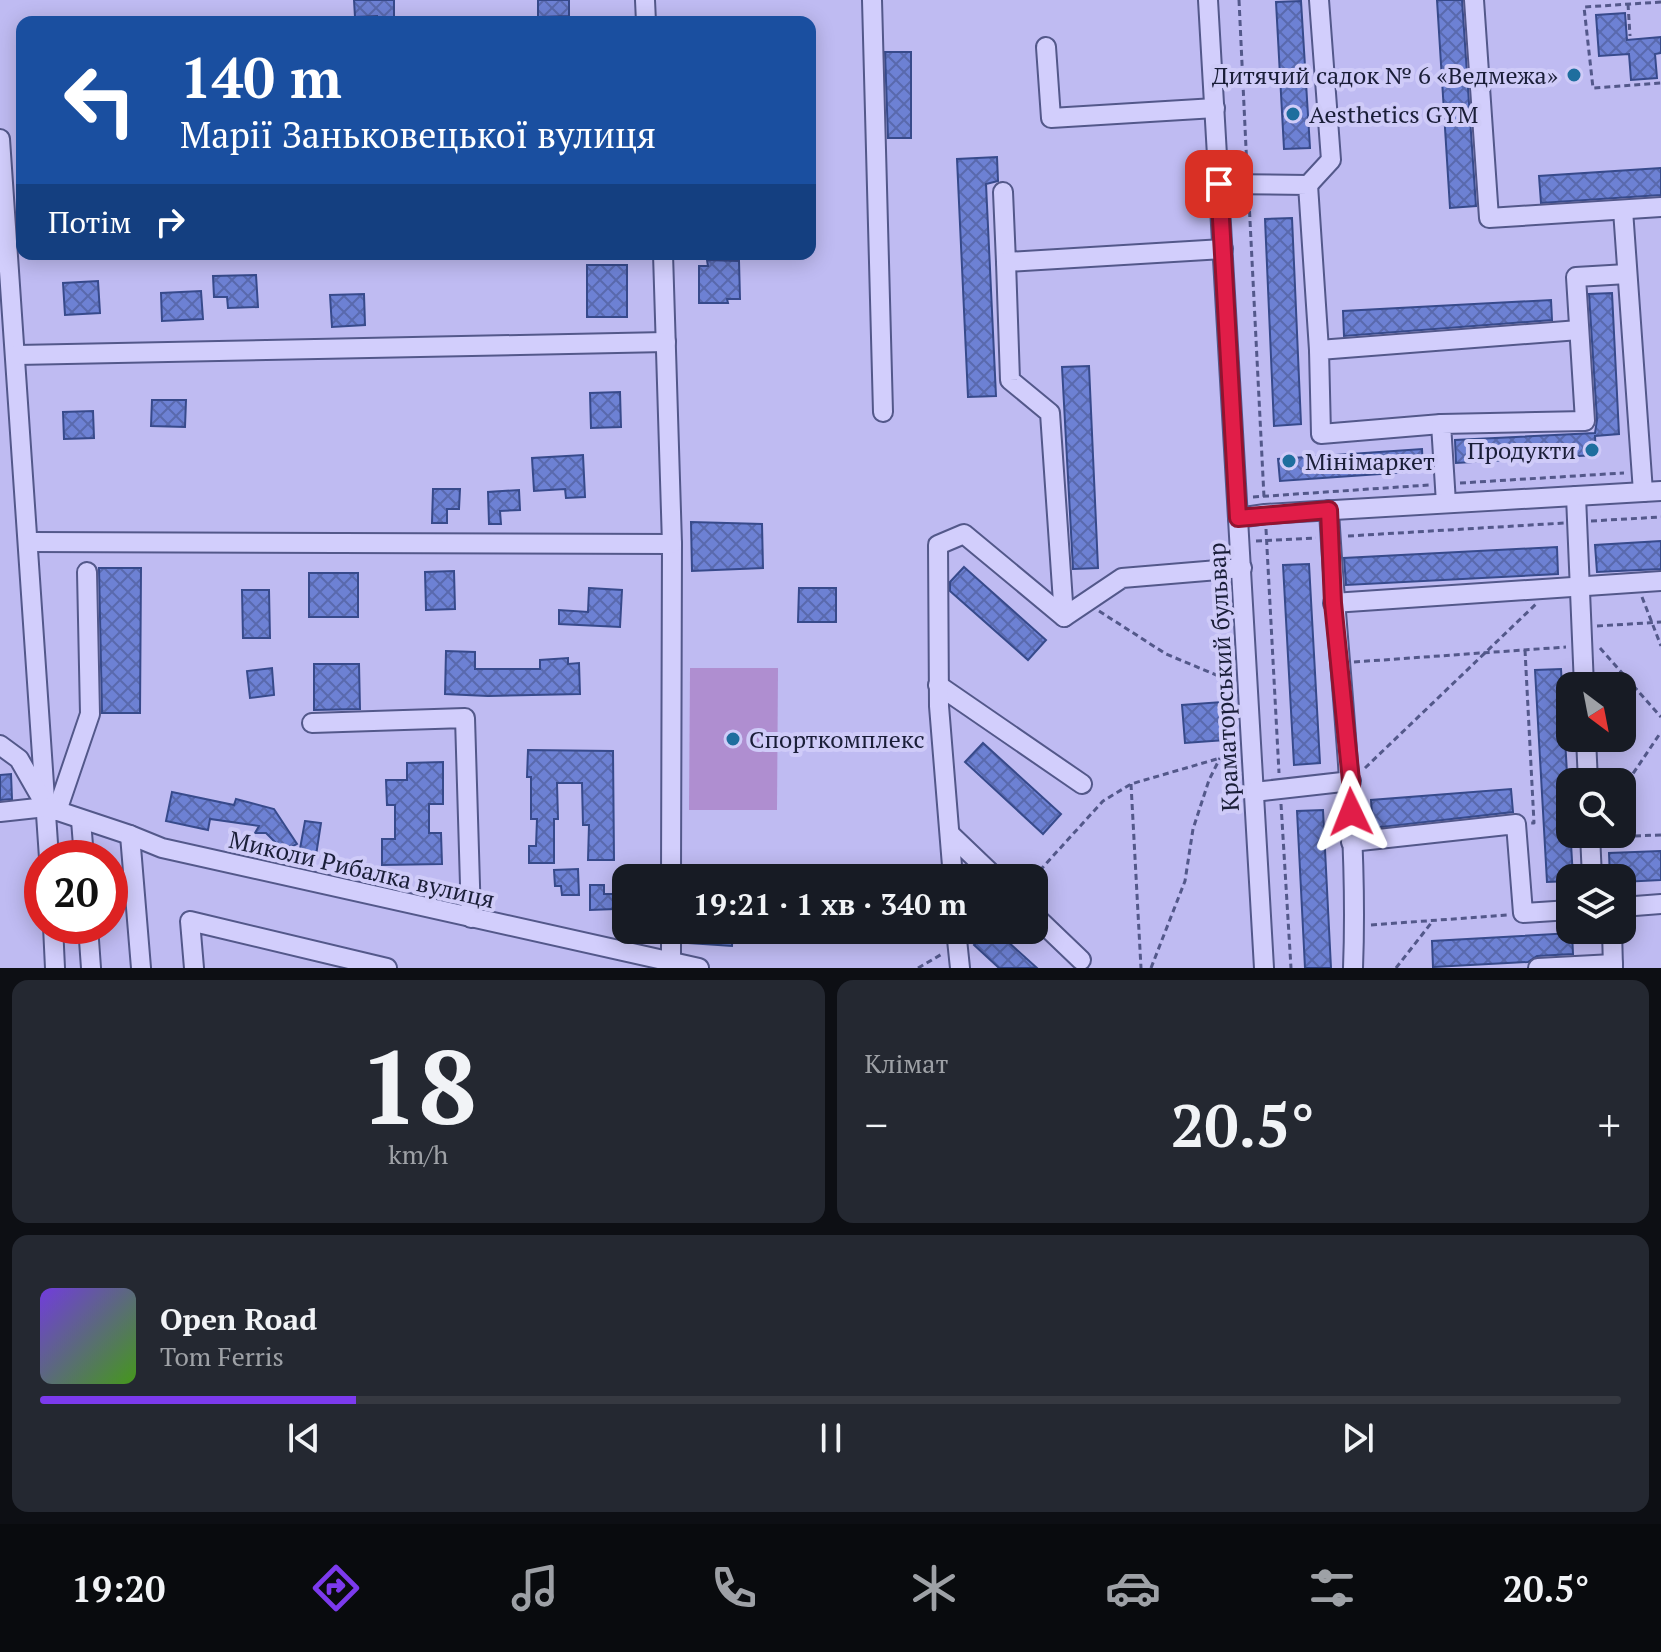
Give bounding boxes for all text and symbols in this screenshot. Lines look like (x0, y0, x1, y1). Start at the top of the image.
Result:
text: 140 m (180, 40, 342, 114)
icon: left (48, 48, 152, 152)
place label: Дитячий садок № 6 «Ведмежа» (1212, 59, 1558, 91)
marker: Дитячий садок № 6 «Ведмежа» (1565, 66, 1583, 84)
place label: Aesthetics GYM (1309, 98, 1479, 130)
marker: Aesthetics GYM (1284, 105, 1302, 123)
text: Марії Заньковецької вулиця (180, 111, 656, 158)
pin (1185, 150, 1253, 218)
icon: arrive (1197, 162, 1241, 206)
icon: right (148, 200, 192, 244)
text: Потім (48, 202, 132, 242)
place label: Продукти (1467, 434, 1576, 466)
marker: Продукти (1583, 441, 1601, 459)
place label: Мінімаркет (1305, 445, 1435, 477)
marker: Мінімаркет (1280, 452, 1298, 470)
street label: Краматорський бульвар (1200, 542, 1246, 812)
north arrow (1556, 672, 1636, 752)
map controls (1556, 672, 1636, 944)
place label: Спорткомплекс (749, 723, 925, 755)
marker: Спорткомплекс (724, 730, 742, 748)
button: search (1556, 768, 1636, 848)
position arrow (1309, 770, 1393, 854)
street label: Миколи Рибалка вулиця (226, 823, 498, 915)
speed limit sign: 20 (24, 840, 128, 944)
button: layers (1556, 864, 1636, 944)
text: 19:21 · 1 хв · 340 m (693, 884, 967, 924)
text: 18 (359, 1016, 477, 1154)
text: Клімат (865, 1046, 948, 1080)
text: 20.5° (1171, 1085, 1315, 1164)
text: − (865, 1095, 888, 1154)
text: + (1598, 1095, 1621, 1154)
text: km/h (388, 1137, 448, 1171)
text: Open Road (160, 1299, 317, 1339)
text: Tom Ferris (160, 1339, 284, 1373)
icon: previous (282, 1416, 326, 1460)
icon: pause (809, 1416, 853, 1460)
icon: next (1336, 1416, 1380, 1460)
icon: directions (308, 1560, 364, 1616)
icon: music (507, 1560, 563, 1616)
icon: phone (706, 1560, 762, 1616)
icon: climate (906, 1560, 962, 1616)
icon: car (1105, 1560, 1161, 1616)
icon: filters (1304, 1560, 1360, 1616)
text: 19:20 (72, 1565, 165, 1612)
text: 20.5° (1503, 1565, 1589, 1612)

